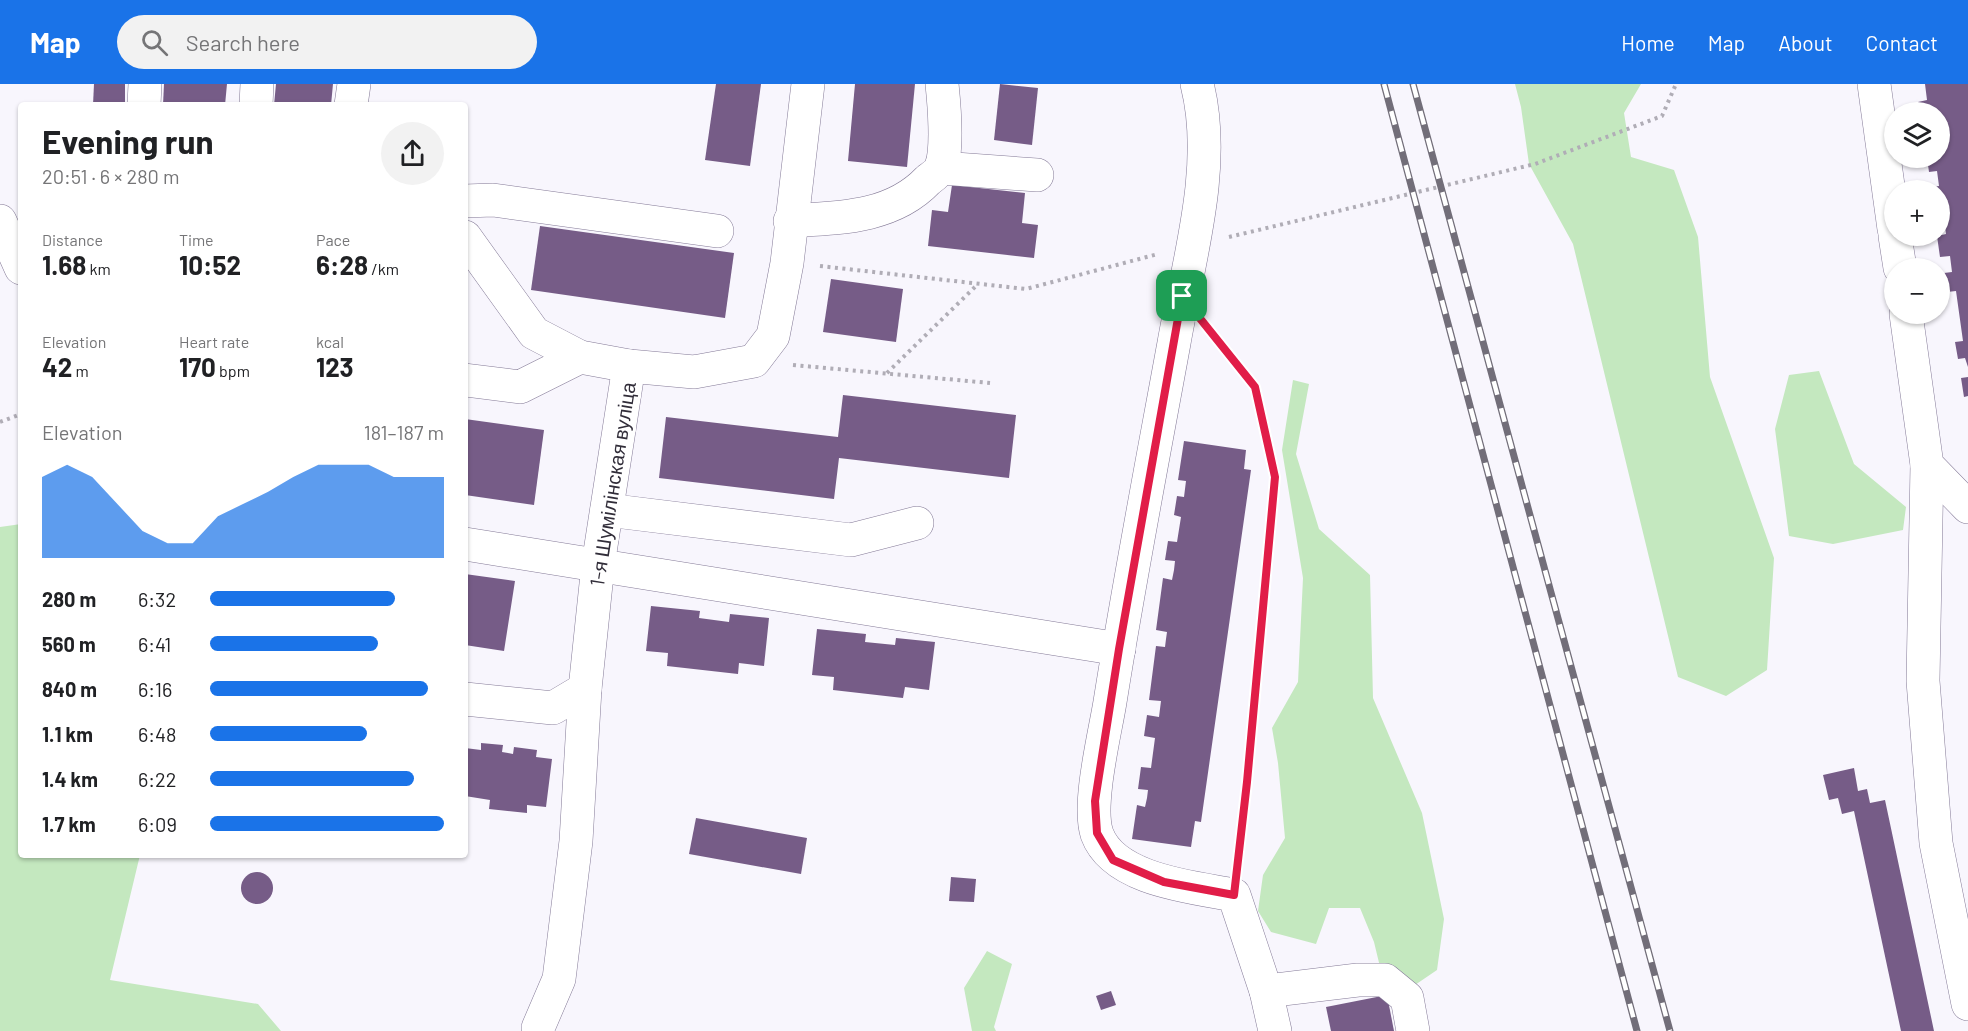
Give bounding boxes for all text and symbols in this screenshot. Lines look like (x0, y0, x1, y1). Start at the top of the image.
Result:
search box (117, 15, 537, 69)
text: Map (30, 25, 81, 59)
icon: search (138, 26, 171, 59)
text: Search here (186, 29, 300, 55)
text: Home (1621, 30, 1675, 55)
text: Map (1708, 30, 1745, 55)
text: About (1778, 30, 1833, 55)
text: Contact (1866, 30, 1938, 55)
map controls (1884, 102, 1950, 324)
button: layers (1884, 102, 1950, 168)
text: Evening run (42, 121, 214, 161)
button: share (381, 122, 444, 185)
text: 20:51 · 6 × 280 m (42, 164, 179, 188)
button: + (1884, 180, 1950, 246)
text: Distance (42, 230, 103, 249)
text: Time (179, 230, 214, 249)
text: Pace (316, 230, 350, 249)
text: 1.68 (42, 249, 86, 280)
text: 10:52 (179, 249, 241, 280)
text: 6:28 (316, 249, 368, 280)
button: − (1884, 258, 1950, 324)
text: km (86, 259, 111, 278)
text: /km (368, 259, 399, 278)
pin (1156, 270, 1207, 321)
icon: arrive (1165, 279, 1198, 312)
text: Elevation (42, 332, 106, 351)
text: Heart rate (179, 332, 249, 351)
text: kcal (316, 332, 344, 351)
text: 42 (42, 351, 72, 382)
text: 170 (179, 351, 216, 382)
text: 123 (316, 351, 353, 382)
text: m (72, 361, 89, 380)
text: bpm (216, 361, 250, 380)
street label: 1-я Шумілінская вуліца (584, 379, 640, 588)
text: Elevation (42, 420, 123, 444)
text: 181–187 m (364, 420, 444, 444)
text: 280 m (42, 587, 96, 611)
text: 6:32 (138, 587, 176, 611)
text: 560 m (42, 632, 96, 656)
text: 6:41 (138, 632, 171, 656)
text: 840 m (42, 677, 97, 701)
text: 6:16 (138, 677, 172, 701)
text: 1.1 km (42, 722, 93, 746)
text: 6:48 (138, 722, 177, 746)
text: 1.4 km (42, 767, 98, 791)
text: 6:22 (138, 767, 177, 791)
text: 1.7 km (42, 812, 96, 836)
text: 6:09 (138, 812, 177, 836)

